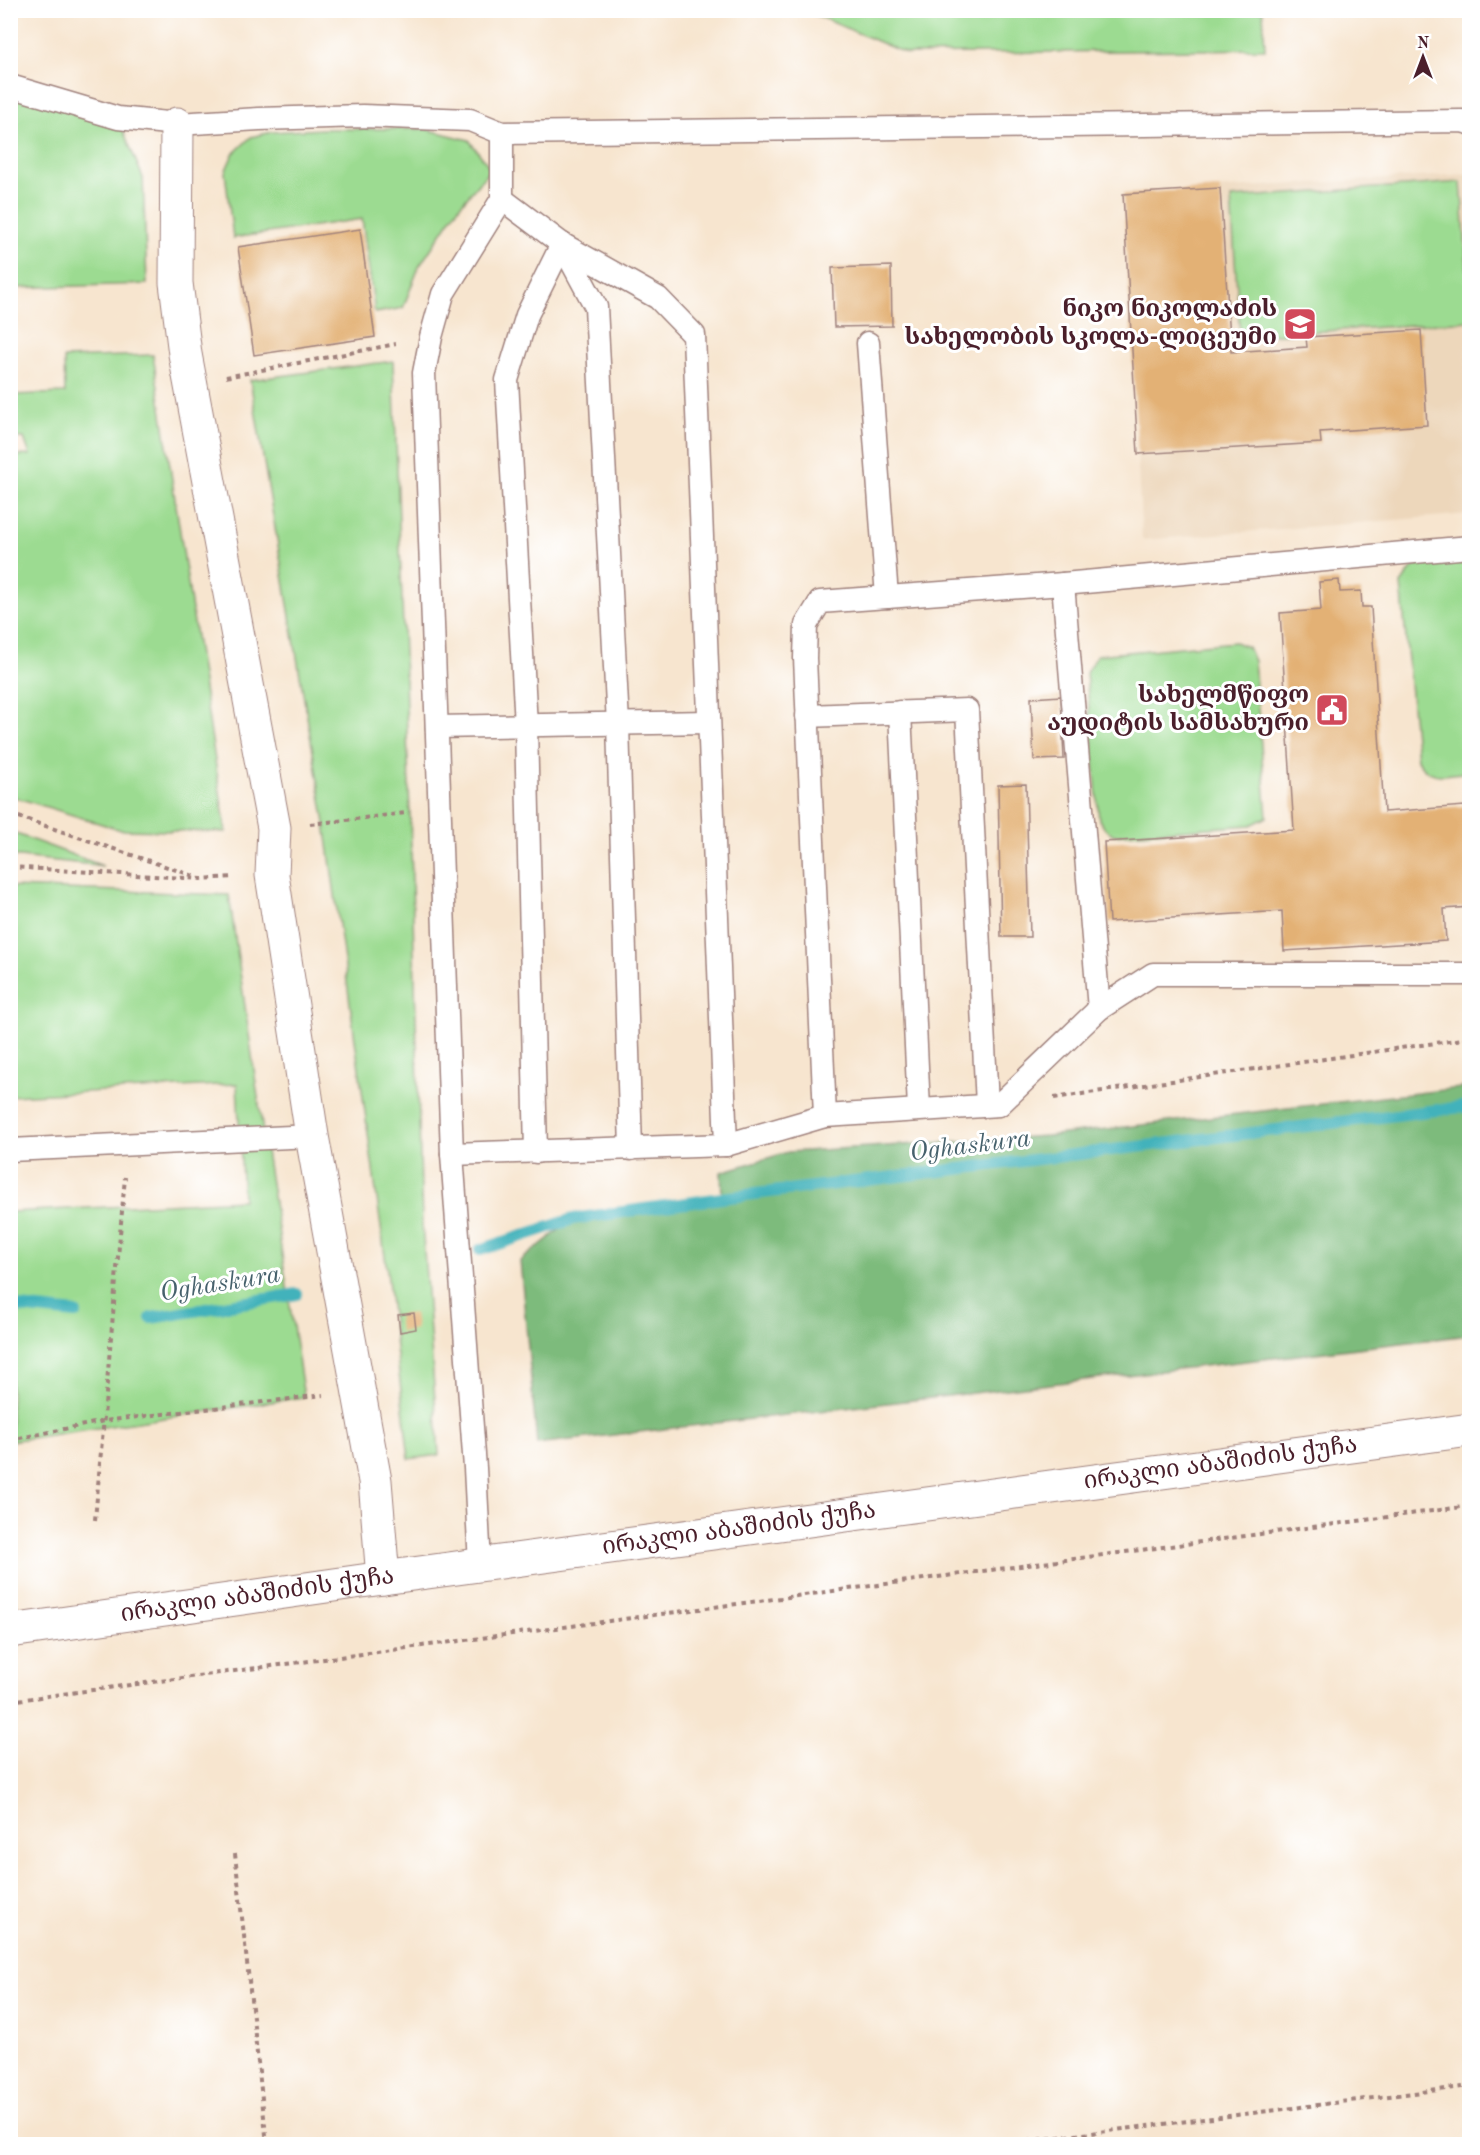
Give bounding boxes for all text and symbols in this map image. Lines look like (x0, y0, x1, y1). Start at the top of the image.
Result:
north arrow (1393, 27, 1453, 87)
text: N (1417, 36, 1430, 52)
place label: ნიკო ნიკოლაძის სახელობის სკოლა-ლიცეუმი (905, 297, 1277, 350)
school or university icon: ნიკო ნიკოლაძის სახელობის სკოლა-ლიცეუმი (1282, 306, 1318, 342)
place label: სახელმწიფო აუდიტის სამსახური (1047, 684, 1309, 736)
public building icon: სახელმწიფო აუდიტის სამსახური (1314, 692, 1350, 728)
water label: Oghaskura (908, 1126, 1032, 1166)
water label: Oghaskura (158, 1262, 282, 1306)
street label: ირაკლი აბაშიძის ქუჩა (1082, 1433, 1359, 1494)
street label: ირაკლი აბაშიძის ქუჩა (601, 1499, 877, 1560)
street label: ირაკლი აბაშიძის ქუჩა (119, 1565, 396, 1627)

